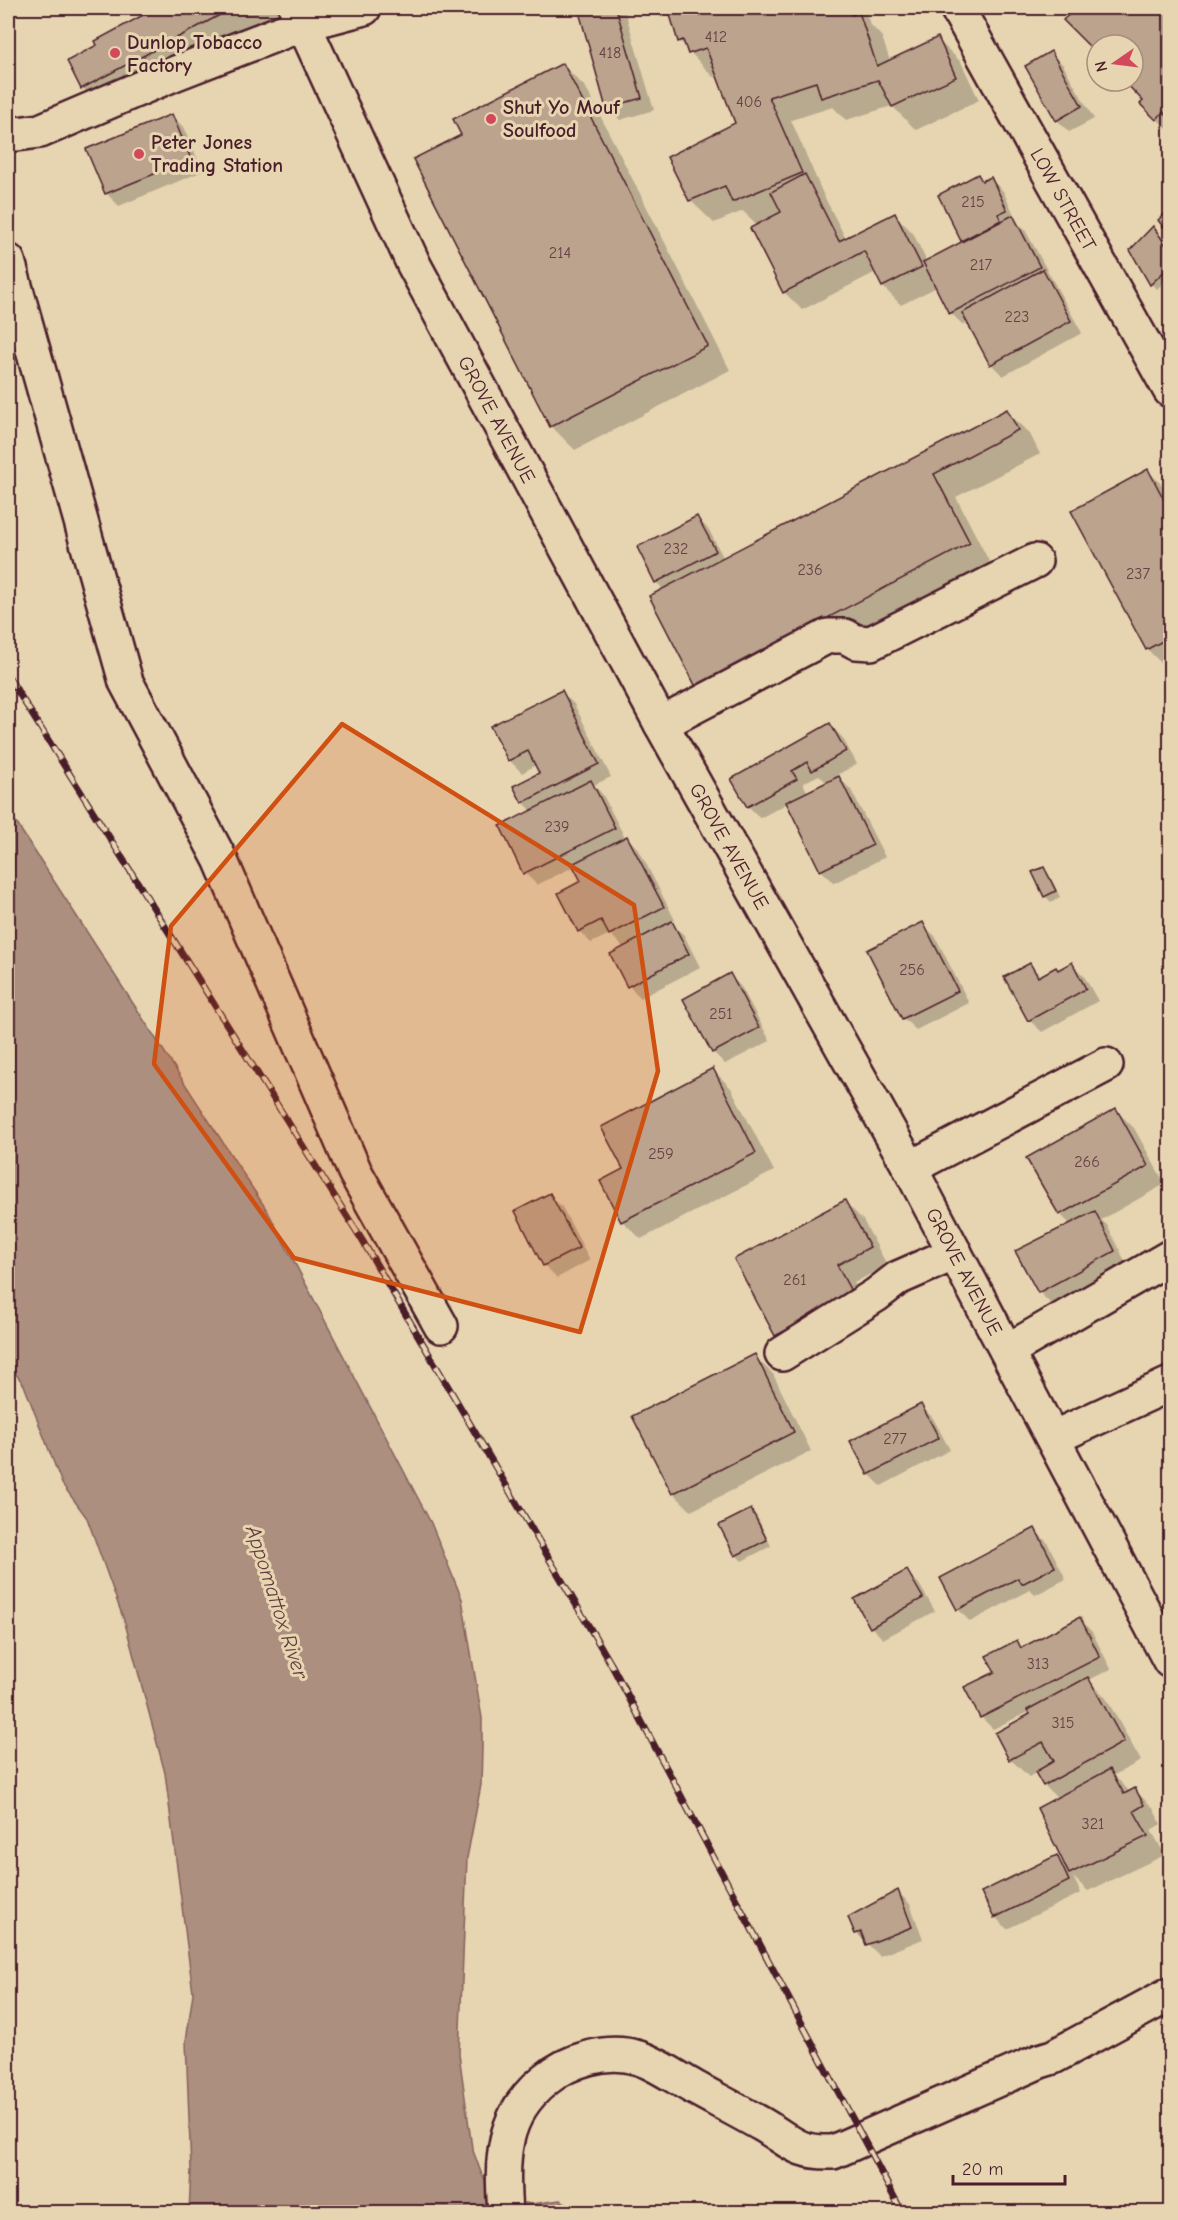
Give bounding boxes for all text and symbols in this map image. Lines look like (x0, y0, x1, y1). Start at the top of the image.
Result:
house number: 412 (705, 28, 727, 46)
place label: Dunlop Tobacco Factory (127, 31, 262, 77)
north arrow (1085, 33, 1145, 93)
house number: 418 (599, 44, 621, 62)
marker: Dunlop Tobacco Factory (108, 46, 122, 60)
text: N (1091, 59, 1111, 74)
house number: 406 (736, 93, 762, 111)
place label: Shut Yo Mouf Soulfood (503, 96, 621, 142)
marker: Shut Yo Mouf Soulfood (484, 112, 498, 126)
place label: Peter Jones Trading Station (151, 131, 283, 177)
street label: LOW STREET (1026, 144, 1102, 255)
marker: Peter Jones Trading Station (132, 147, 146, 161)
house number: 215 (961, 193, 985, 211)
house number: 214 (549, 244, 571, 262)
house number: 217 (970, 256, 993, 274)
house number: 223 (1005, 308, 1029, 326)
street label: GROVE AVENUE (454, 352, 541, 487)
house number: 232 (664, 540, 688, 558)
house number: 236 (797, 561, 823, 579)
house number: 237 (1126, 565, 1150, 583)
street label: GROVE AVENUE (685, 779, 774, 913)
house number: 239 (545, 818, 569, 836)
house number: 256 (899, 961, 925, 979)
house number: 251 (709, 1005, 733, 1023)
house number: 259 (648, 1145, 674, 1163)
house number: 266 (1074, 1153, 1100, 1171)
street label: GROVE AVENUE (922, 1204, 1008, 1339)
house number: 261 (783, 1271, 807, 1289)
house number: 277 (883, 1430, 907, 1448)
water label: Appomattox River (241, 1521, 314, 1683)
house number: 313 (1027, 1655, 1049, 1673)
house number: 315 (1051, 1714, 1075, 1732)
house number: 321 (1082, 1815, 1104, 1833)
scale bar (953, 2148, 1066, 2186)
text: 20 m (962, 2159, 1003, 2180)

